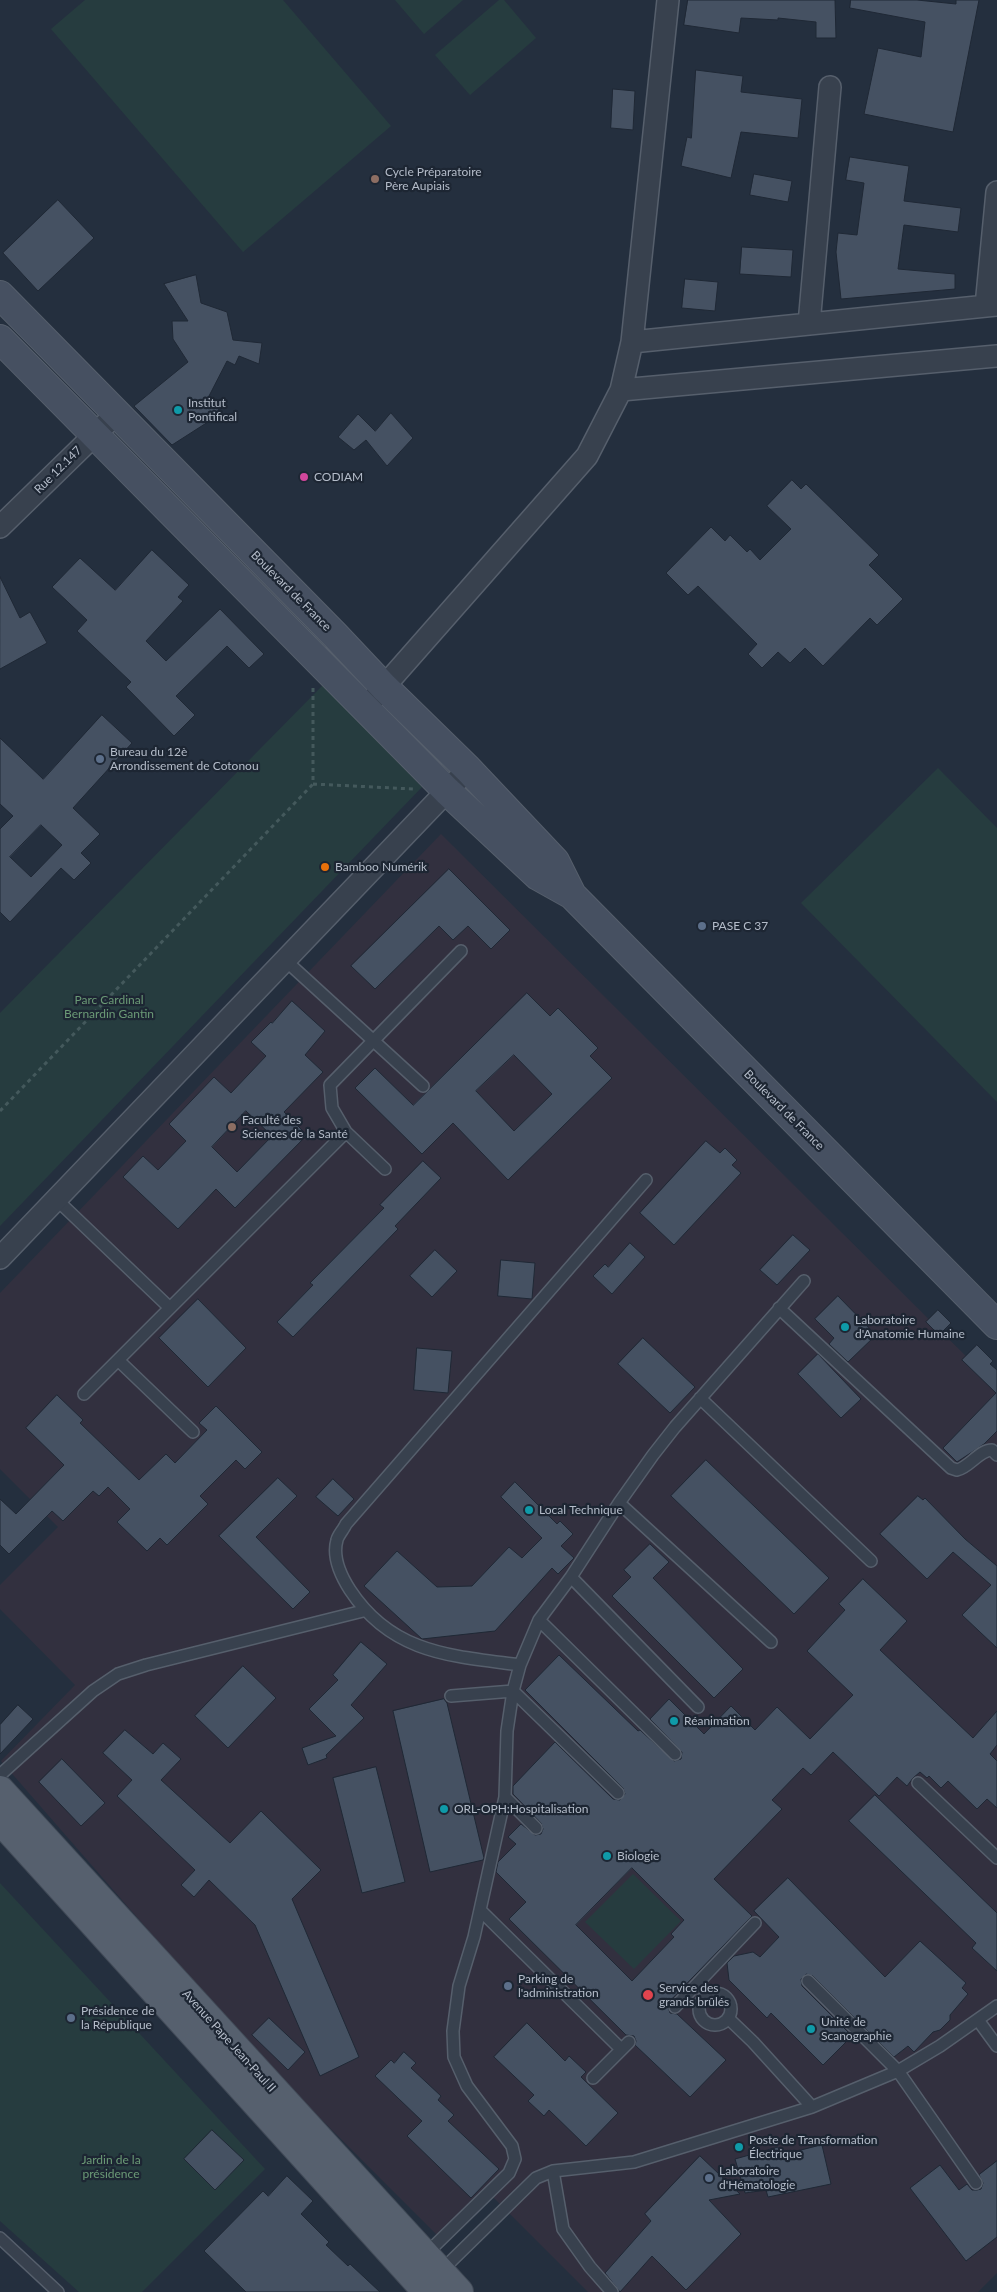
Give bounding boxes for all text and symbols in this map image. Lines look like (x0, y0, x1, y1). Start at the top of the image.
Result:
place label: Cycle Préparatoire Père Aupiais (385, 165, 482, 193)
marker: Cycle Préparatoire Père Aupiais (369, 173, 381, 185)
place label: Institut Pontifical (188, 396, 237, 424)
marker: Institut Pontifical (172, 404, 184, 416)
street label: Rue 12.147 (31, 443, 85, 497)
place label: CODIAM (314, 470, 363, 484)
marker: CODIAM (298, 471, 310, 483)
street label: Boulevard de France (248, 548, 334, 634)
place label: Bureau du 12è Arrondissement de Cotonou (110, 745, 259, 773)
marker: Bureau du 12è Arrondissement de Cotonou (94, 753, 106, 765)
place label: Bamboo Numérik (335, 860, 427, 874)
marker: Bamboo Numérik (319, 861, 331, 873)
place label: PASE C 37 (712, 919, 768, 933)
marker: PASE C 37 (696, 920, 708, 932)
park label: Parc Cardinal Bernardin Gantin (64, 993, 154, 1021)
street label: Boulevard de France (741, 1067, 827, 1153)
place label: Faculté des Sciences de la Santé (242, 1113, 348, 1141)
marker: Faculté des Sciences de la Santé (226, 1121, 238, 1133)
place label: Laboratoire d'Anatomie Humaine (855, 1313, 965, 1341)
marker: Laboratoire d'Anatomie Humaine (839, 1321, 851, 1333)
place label: Local Technique (539, 1503, 623, 1517)
marker: Local Technique (523, 1504, 535, 1516)
place label: Réanimation (684, 1714, 750, 1728)
marker: Réanimation (668, 1715, 680, 1727)
place label: ORL-OPH:Hospitalisation (454, 1802, 588, 1816)
marker: ORL-OPH:Hospitalisation (438, 1803, 450, 1815)
place label: Biologie (617, 1849, 659, 1863)
marker: Biologie (601, 1850, 613, 1862)
place label: Parking de l'administration (518, 1972, 599, 2000)
marker: Parking de l'administration (502, 1980, 514, 1992)
place label: Service des grands brûlés (659, 1981, 729, 2009)
street label: Avenue Pape Jean-Paul II (179, 1987, 279, 2095)
marker: Service des grands brûlés (641, 1988, 655, 2002)
place label: Présidence de la République (81, 2004, 154, 2032)
marker: Présidence de la République (65, 2012, 77, 2024)
place label: Unité de Scanographie (821, 2015, 892, 2043)
marker: Unité de Scanographie (805, 2023, 817, 2035)
place label: Poste de Transformation Électrique (749, 2133, 877, 2161)
marker: Poste de Transformation Électrique (733, 2141, 745, 2153)
park label: Jardin de la présidence (81, 2153, 141, 2181)
place label: Laboratoire d'Hématologie (719, 2164, 795, 2192)
marker: Laboratoire d'Hématologie (703, 2172, 715, 2184)

